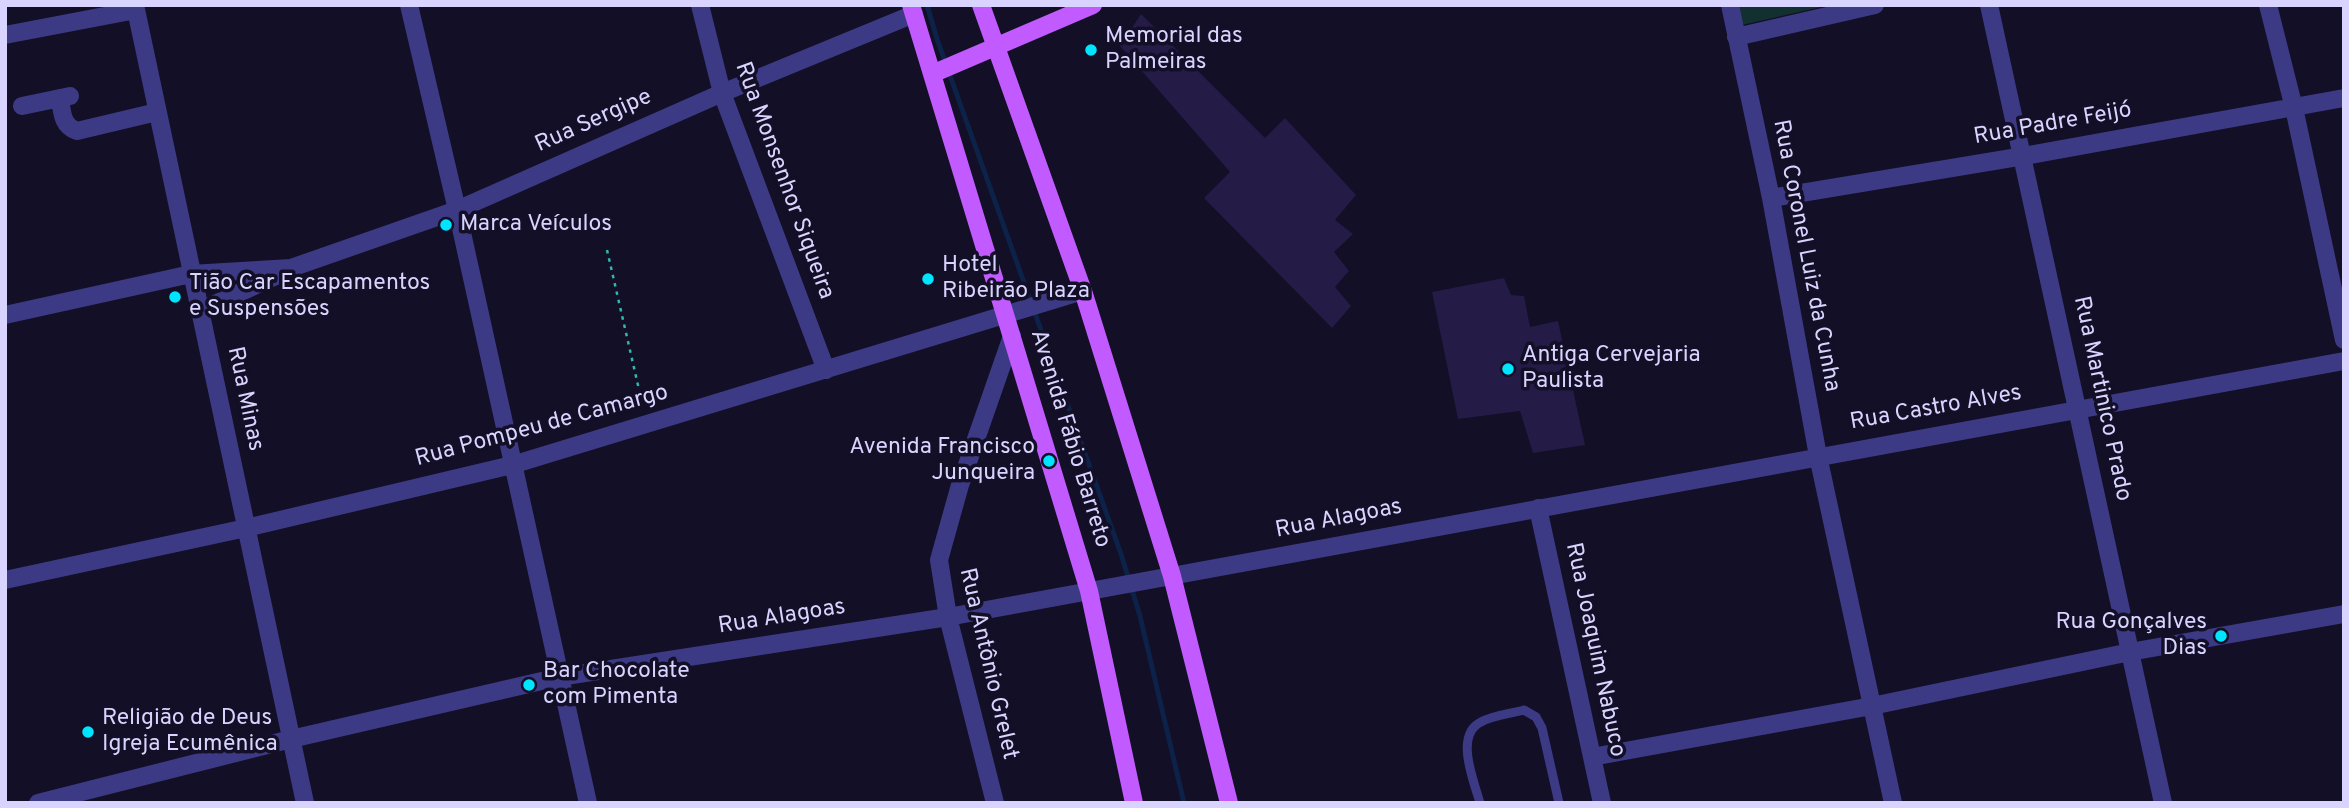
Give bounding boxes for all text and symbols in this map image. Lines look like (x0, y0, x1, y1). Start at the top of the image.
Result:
place label: Memorial das Palmeiras (1105, 23, 1243, 77)
marker: Memorial das Palmeiras (1083, 42, 1099, 58)
street label: Rua Monsenhor Siqueira (727, 59, 839, 303)
street label: Rua Sergipe (532, 84, 656, 160)
street label: Rua Padre Feijó (1972, 98, 2134, 152)
street label: Rua Coronel Luiz da Cunha (1765, 118, 1845, 394)
place label: Marca Veículos (460, 211, 612, 239)
marker: Marca Veículos (438, 217, 454, 233)
place label: Hotel Ribeirão Plaza (942, 252, 1090, 306)
place label: Tião Car Escapamentos e Suspensões (189, 270, 430, 324)
marker: Hotel Ribeirão Plaza (920, 271, 936, 287)
marker: Tião Car Escapamentos e Suspensões (167, 289, 183, 305)
street label: Rua Martinico Prado (2066, 294, 2136, 504)
street label: Avenida Fábio Barreto (1023, 327, 1115, 551)
place label: Antiga Cervejaria Paulista (1522, 342, 1701, 396)
street label: Rua Minas (219, 344, 269, 454)
marker: Antiga Cervejaria Paulista (1500, 361, 1516, 377)
street label: Rua Pompeu de Camargo (413, 380, 671, 474)
street label: Rua Castro Alves (1848, 380, 2024, 438)
place label: Avenida Francisco Junqueira (849, 434, 1035, 488)
marker: Avenida Francisco Junqueira (1041, 453, 1057, 469)
street label: Rua Alagoas (1273, 494, 1405, 546)
street label: Rua Joaquim Nabuco (1558, 540, 1630, 760)
street label: Rua Antônio Grelet (952, 566, 1022, 762)
street label: Rua Alagoas (716, 594, 848, 642)
place label: Rua Gonçalves Dias (2056, 609, 2207, 663)
marker: Rua Gonçalves Dias (2213, 628, 2229, 644)
place label: Bar Chocolate com Pimenta (543, 658, 690, 712)
marker: Bar Chocolate com Pimenta (521, 677, 537, 693)
place label: Religião de Deus Igreja Ecumênica (102, 705, 278, 759)
marker: Religião de Deus Igreja Ecumênica (80, 724, 96, 740)

